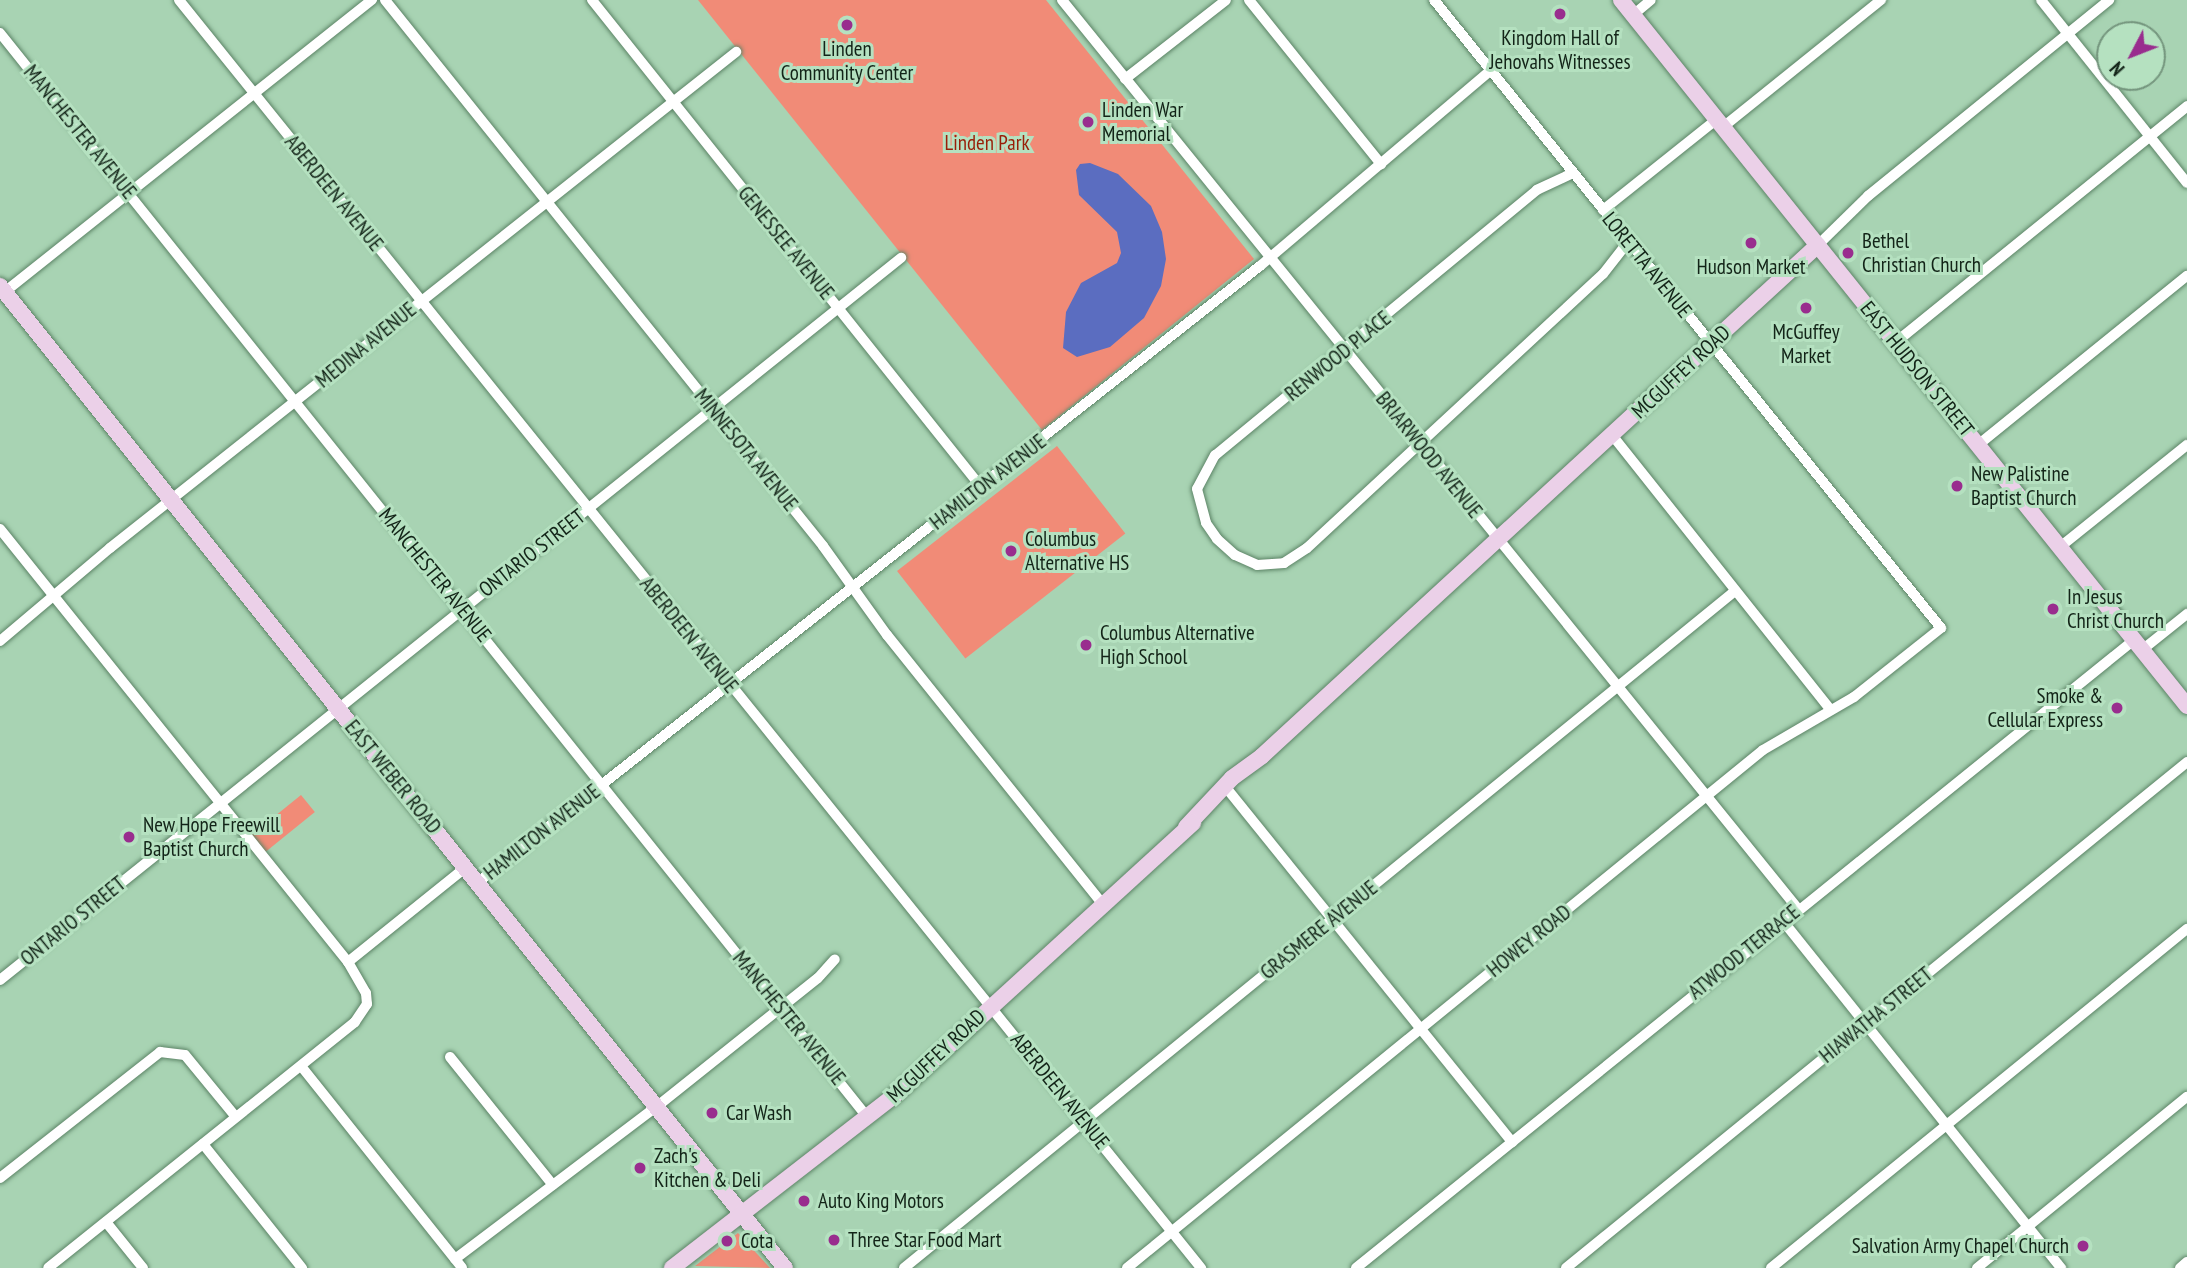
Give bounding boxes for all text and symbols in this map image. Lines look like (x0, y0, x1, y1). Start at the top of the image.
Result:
marker: Kingdom Hall of Jehovahs Witnesses (1552, 6, 1568, 22)
marker: Linden Community Center (839, 17, 855, 33)
north arrow (2096, 21, 2166, 91)
place label: Kingdom Hall of Jehovahs Witnesses (1489, 25, 1631, 75)
place label: Linden Community Center (780, 36, 914, 86)
text: N (2105, 57, 2129, 81)
street label: MANCHESTER AVENUE (18, 60, 142, 204)
place label: Linden War Memorial (1102, 97, 1183, 147)
marker: Linden War Memorial (1080, 114, 1096, 130)
street label: ABERDEEN AVENUE (279, 130, 389, 256)
park label: Linden Park (944, 130, 1030, 156)
street label: GENESSEE AVENUE (732, 181, 840, 305)
street label: LORETTA AVENUE (1596, 207, 1698, 323)
place label: Bethel Christian Church (1862, 228, 1981, 278)
marker: Hudson Market (1743, 235, 1759, 251)
marker: Bethel Christian Church (1840, 245, 1856, 261)
place label: Hudson Market (1696, 254, 1806, 280)
street label: MEDINA AVENUE (310, 296, 422, 394)
street label: EAST HUDSON STREET (1855, 296, 1979, 442)
marker: McGuffey Market (1798, 300, 1814, 316)
street label: RENWOOD PLACE (1280, 306, 1396, 406)
place label: McGuffey Market (1772, 319, 1840, 369)
street label: MCGUFFEY ROAD (1626, 320, 1736, 424)
street label: MINNESOTA AVENUE (689, 383, 803, 517)
street label: BRIARWOOD AVENUE (1370, 387, 1488, 523)
street label: HAMILTON AVENUE (925, 429, 1051, 535)
place label: New Palistine Baptist Church (1971, 461, 2077, 511)
marker: New Palistine Baptist Church (1949, 478, 1965, 494)
street label: MANCHESTER AVENUE (373, 503, 497, 647)
street label: ONTARIO STREET (474, 504, 590, 602)
place label: Columbus Alternative HS (1025, 526, 1129, 576)
marker: Columbus Alternative HS (1003, 543, 1019, 559)
street label: ABERDEEN AVENUE (634, 572, 744, 698)
place label: In Jesus Christ Church (2067, 584, 2164, 634)
marker: In Jesus Christ Church (2045, 601, 2061, 617)
place label: Columbus Alternative High School (1100, 620, 1255, 670)
marker: Columbus Alternative High School (1078, 637, 1094, 653)
place label: Smoke & Cellular Express (1987, 683, 2103, 733)
marker: Smoke & Cellular Express (2109, 700, 2125, 716)
street label: EAST WEBER ROAD (339, 715, 447, 839)
street label: HAMILTON AVENUE (479, 779, 605, 885)
place label: New Hope Freewill Baptist Church (143, 812, 280, 862)
marker: New Hope Freewill Baptist Church (121, 829, 137, 845)
street label: ONTARIO STREET (15, 871, 131, 971)
street label: GRASMERE AVENUE (1255, 875, 1383, 985)
street label: HOWEY ROAD (1482, 899, 1576, 983)
street label: ATWOOD TERRACE (1683, 899, 1805, 1005)
street label: MANCHESTER AVENUE (727, 946, 851, 1090)
street label: HIAWATHA STREET (1814, 962, 1938, 1068)
street label: MCGUFFEY ROAD (881, 1004, 991, 1108)
street label: ABERDEEN AVENUE (1005, 1028, 1115, 1154)
place label: Car Wash (726, 1100, 792, 1126)
marker: Car Wash (704, 1105, 720, 1121)
place label: Zach's Kitchen & Deli (654, 1143, 761, 1193)
marker: Zach's Kitchen & Deli (632, 1160, 648, 1176)
place label: Auto King Motors (818, 1188, 944, 1214)
marker: Auto King Motors (796, 1193, 812, 1209)
place label: Three Star Food Mart (848, 1227, 1002, 1253)
place label: Cota (741, 1228, 773, 1254)
marker: Three Star Food Mart (826, 1232, 842, 1248)
marker: Cota (719, 1233, 735, 1249)
place label: Salvation Army Chapel Church (1851, 1233, 2069, 1259)
marker: Salvation Army Chapel Church (2075, 1238, 2091, 1254)

